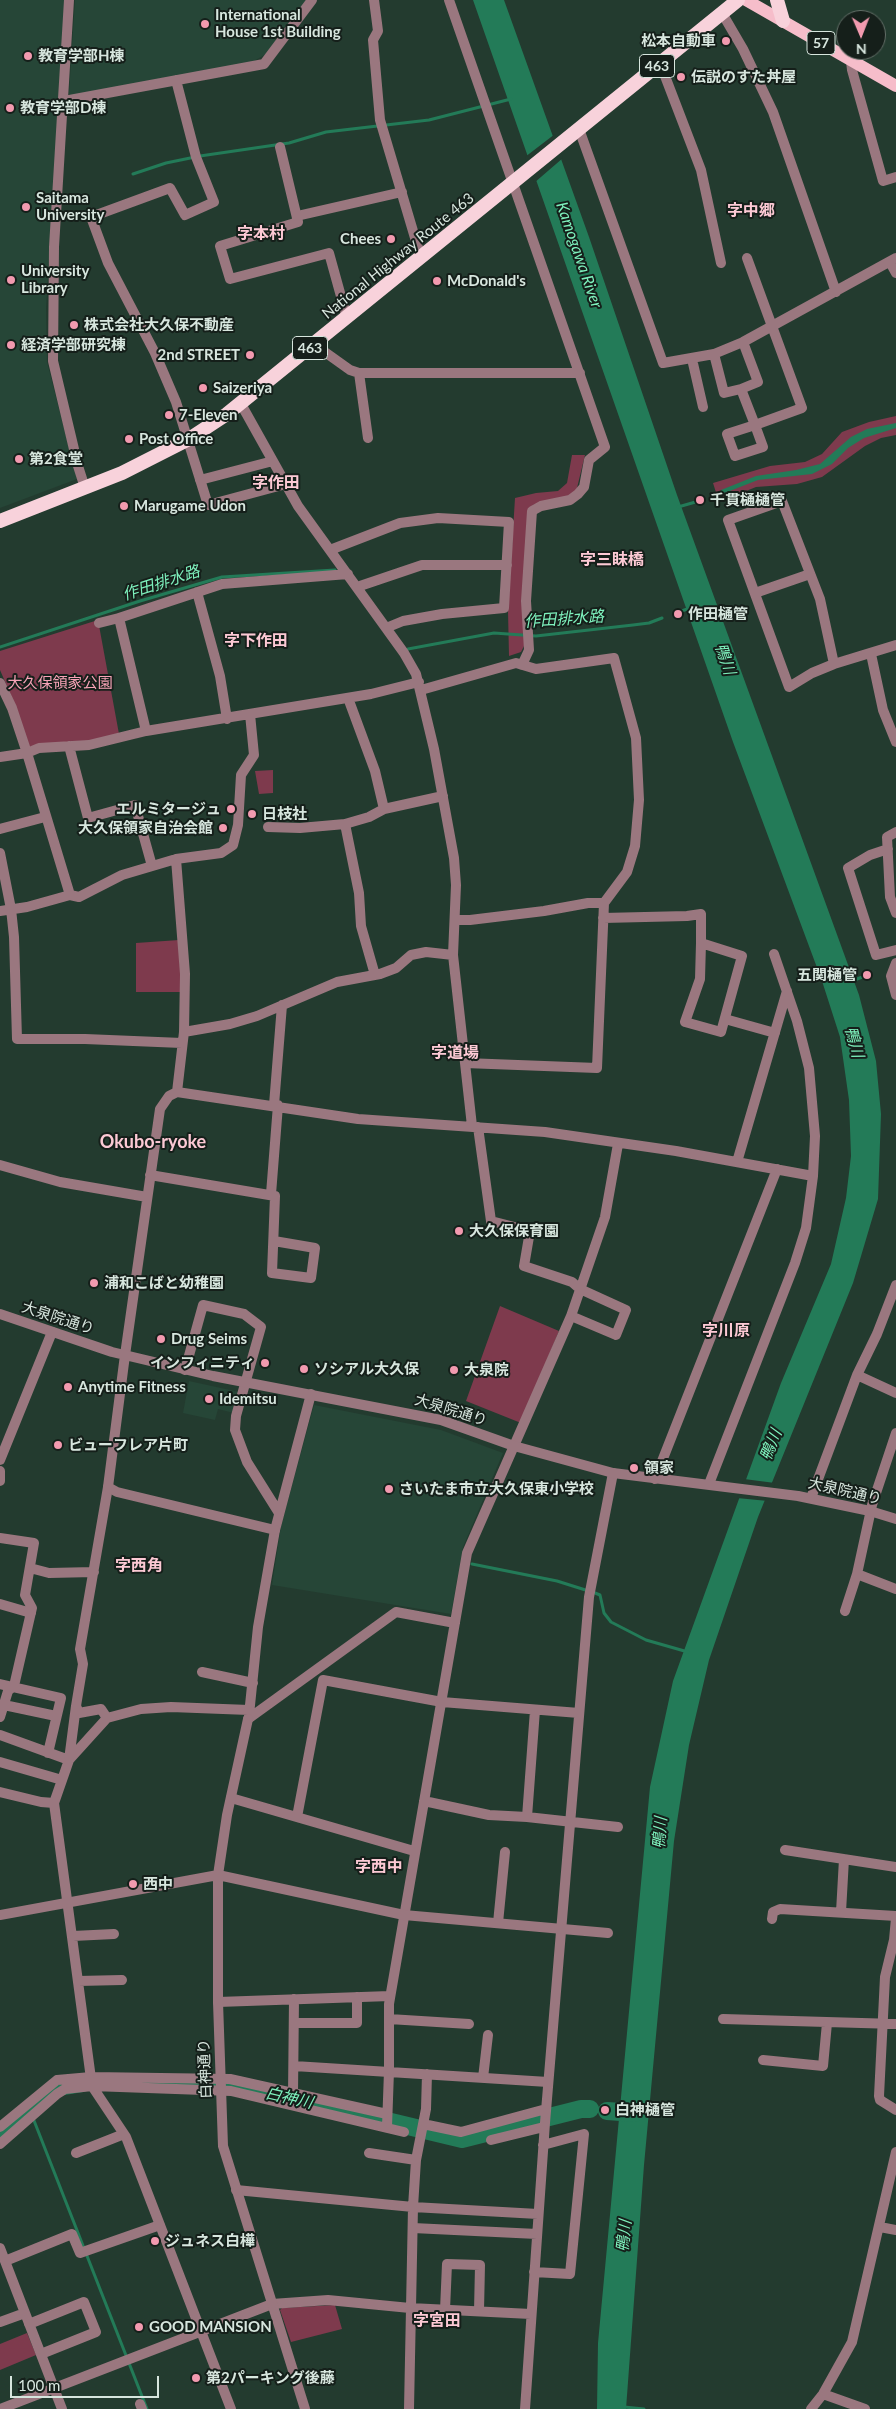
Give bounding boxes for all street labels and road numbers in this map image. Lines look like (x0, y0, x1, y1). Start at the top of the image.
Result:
road number: 57 (807, 32, 835, 54)
road number: 463 (640, 54, 674, 78)
street label: National Highway Route 463 (318, 189, 478, 323)
road number: 463 (292, 336, 328, 359)
street label: 大泉院通り (20, 1298, 96, 1338)
street label: 大泉院通り (413, 1390, 489, 1430)
street label: 大泉院通り (806, 1474, 884, 1508)
street label: 白神通り (195, 2039, 215, 2099)

